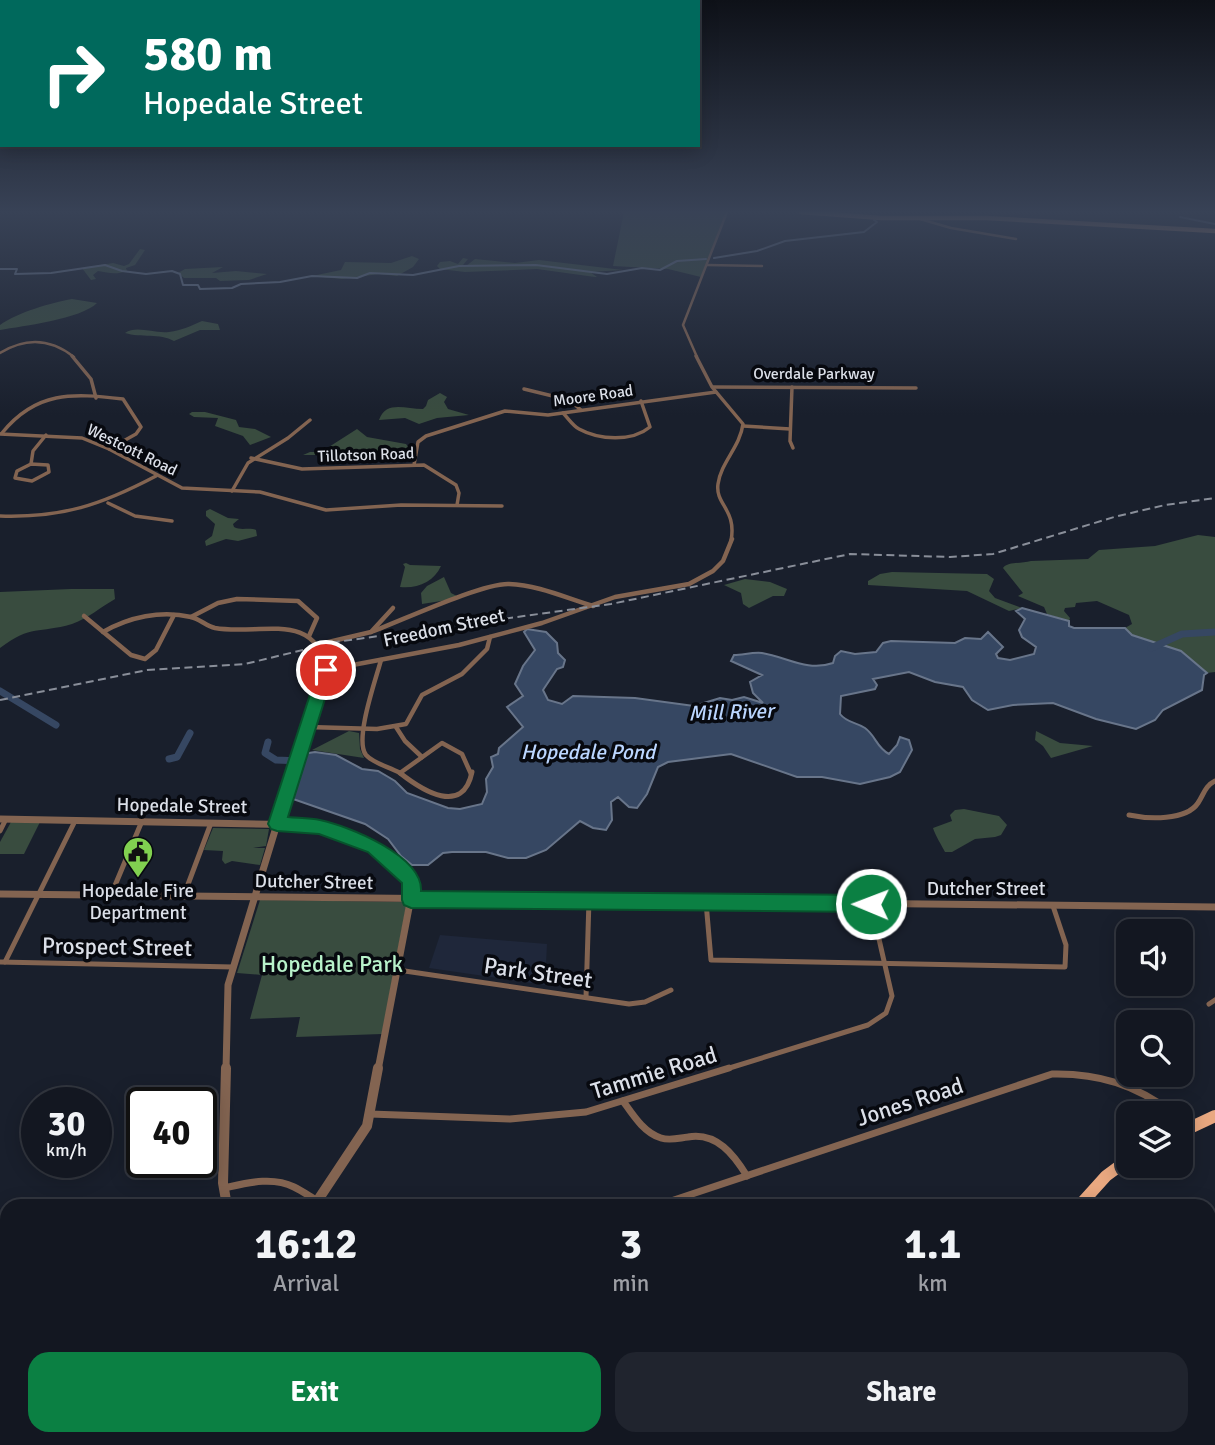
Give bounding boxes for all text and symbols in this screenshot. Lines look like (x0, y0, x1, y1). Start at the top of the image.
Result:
text: 580 m (143, 24, 273, 84)
icon: right (28, 28, 119, 119)
text: Hopedale Street (143, 84, 363, 123)
street label: Overdale Parkway (753, 364, 875, 384)
street label: Moore Road (552, 380, 634, 412)
street label: Westcott Road (84, 420, 180, 480)
street label: Tillotson Road (317, 443, 415, 467)
street label: Freedom Street (381, 603, 507, 653)
pin (296, 640, 356, 700)
icon: arrive (307, 651, 345, 689)
water label: Mill River (688, 697, 777, 726)
water label: Hopedale Pond (521, 739, 658, 765)
street label: Hopedale Street (117, 793, 248, 819)
public building icon: Hopedale Fire Department (121, 835, 155, 879)
position arrow (834, 867, 908, 941)
street label: Dutcher Street (254, 869, 374, 895)
street label: Dutcher Street (927, 877, 1046, 901)
place label: Hopedale Fire Department (82, 879, 194, 925)
map controls (1116, 919, 1193, 1178)
button: sound (1116, 919, 1193, 996)
street label: Prospect Street (42, 931, 192, 963)
park label: Hopedale Park (261, 950, 404, 979)
street label: Park Street (482, 951, 594, 995)
button: search (1116, 1010, 1193, 1087)
street label: Tammie Road (588, 1040, 720, 1106)
street label: Jones Road (853, 1071, 967, 1133)
speed limit sign: 40 (126, 1087, 217, 1178)
button: layers (1116, 1101, 1193, 1178)
text: 30 (48, 1102, 85, 1145)
text: km/h (46, 1139, 87, 1161)
text: 16:12 (255, 1219, 358, 1270)
text: 3 (620, 1219, 642, 1270)
text: 1.1 (904, 1219, 961, 1270)
text: Arrival (273, 1269, 339, 1298)
text: min (612, 1269, 649, 1298)
text: km (918, 1269, 948, 1298)
button: Exit (28, 1352, 601, 1432)
button: Share (615, 1352, 1188, 1432)

